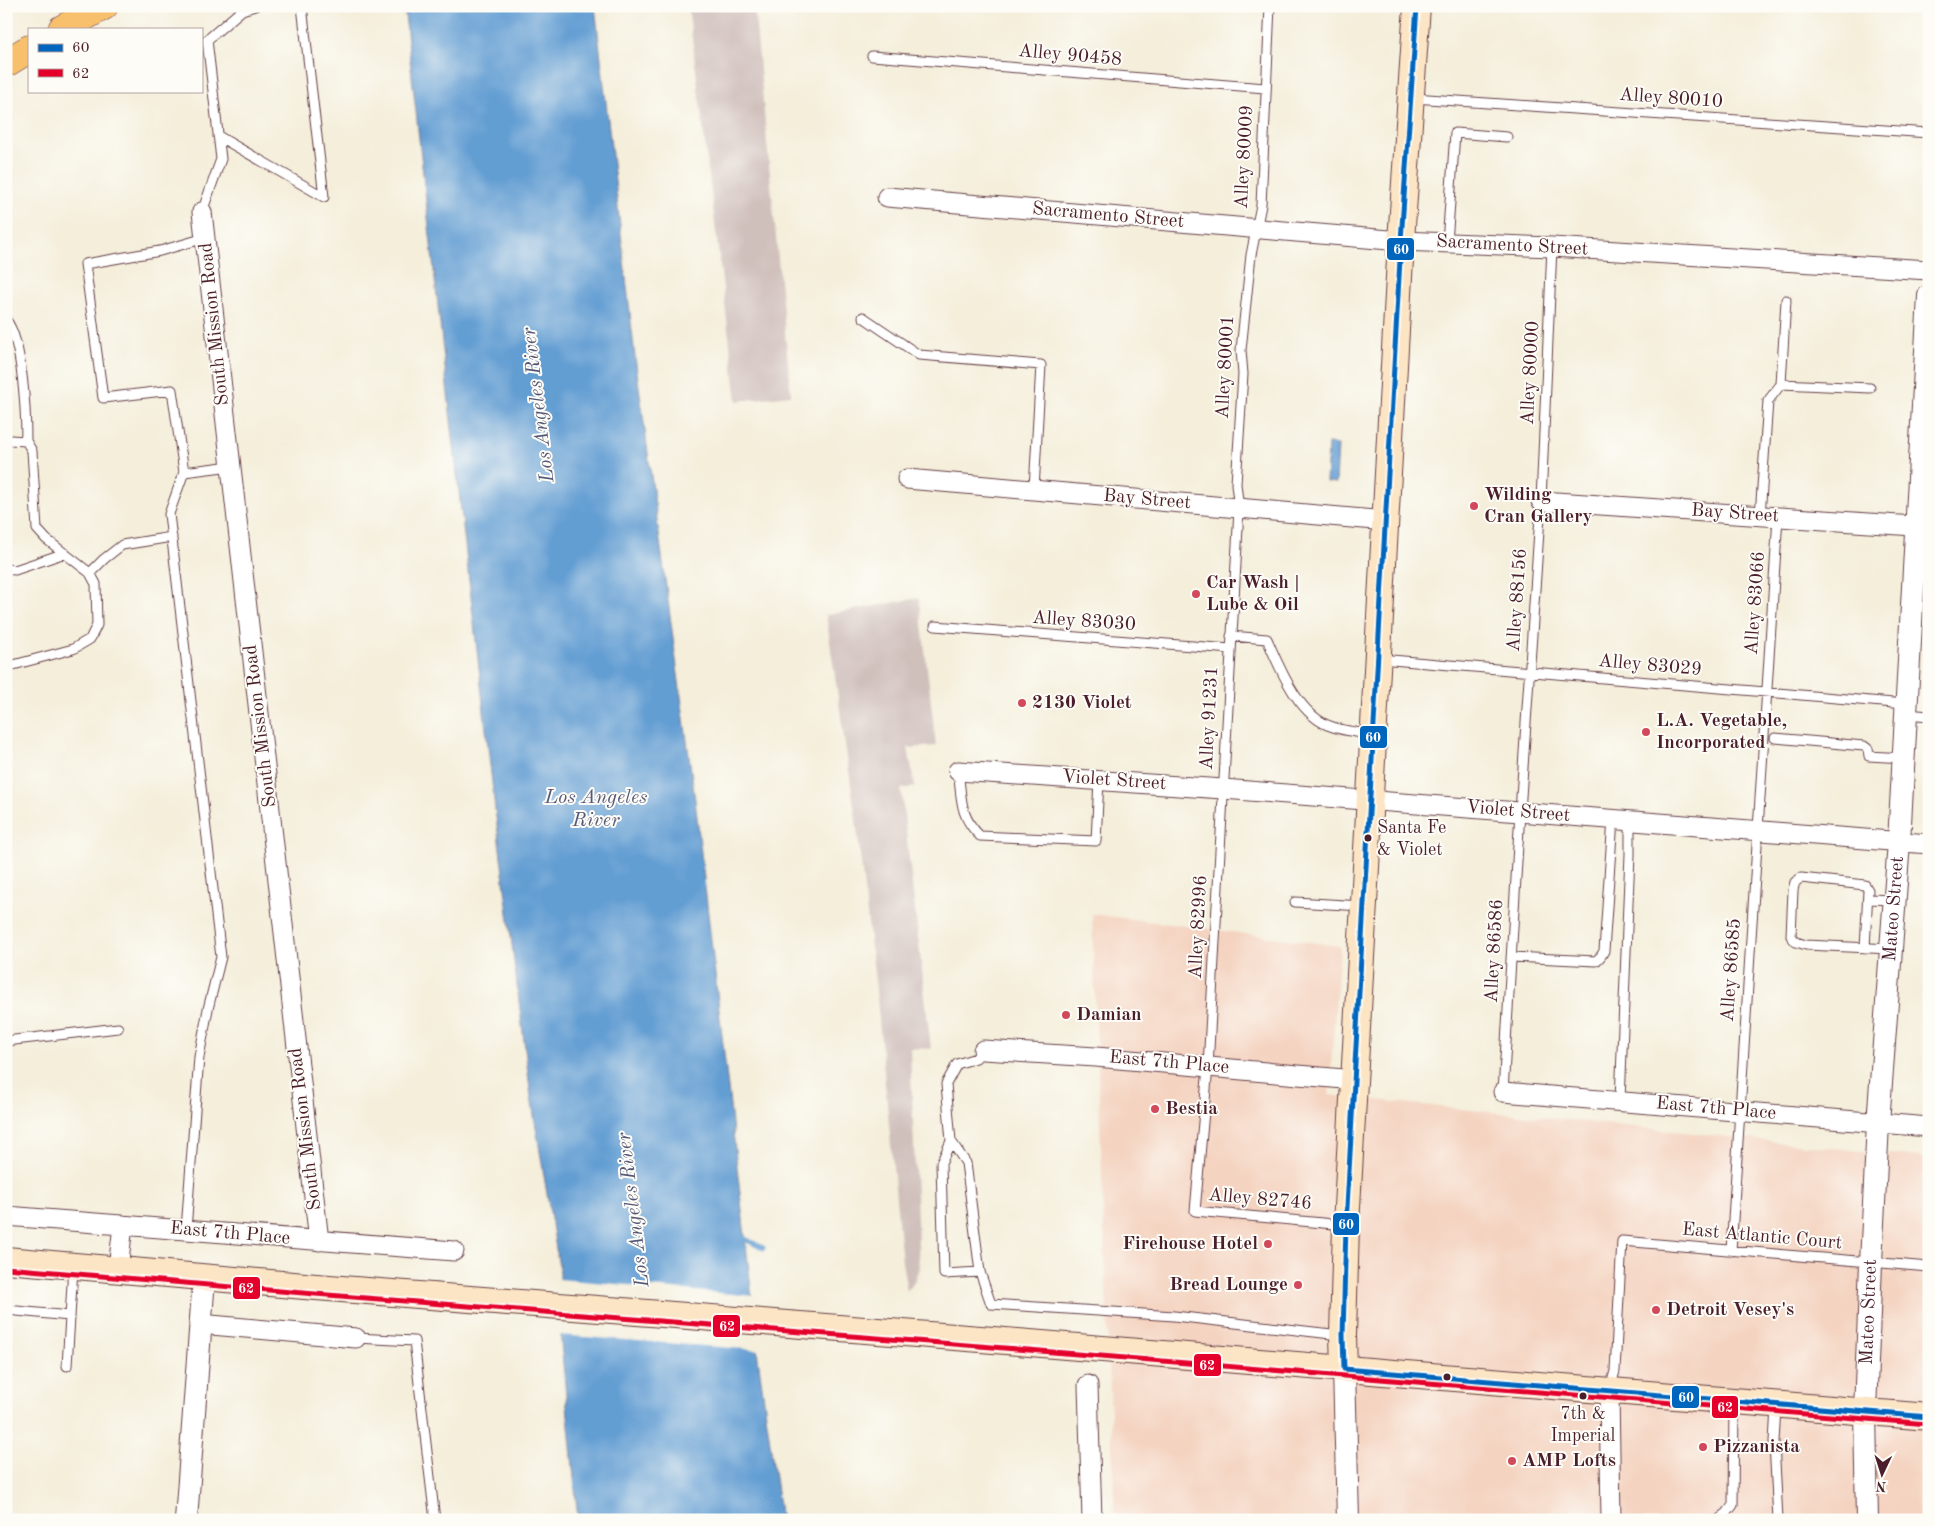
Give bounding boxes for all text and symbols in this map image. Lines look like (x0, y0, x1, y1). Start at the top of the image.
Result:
legend (28, 28, 202, 92)
text: 60 (72, 41, 89, 56)
street label: Alley 90458 (1017, 42, 1123, 70)
text: 62 (72, 67, 89, 82)
street label: Alley 80010 (1618, 86, 1724, 112)
street label: Alley 80009 (1233, 105, 1257, 209)
street label: Sacramento Street (1031, 200, 1185, 232)
street label: Sacramento Street (1435, 233, 1589, 259)
line badge: 60 (1386, 237, 1415, 261)
street label: South Mission Road (197, 242, 233, 406)
text: 60 (1393, 243, 1409, 257)
street label: Alley 80001 (1214, 315, 1238, 419)
street label: Alley 80000 (1519, 321, 1543, 425)
water label: Los Angeles River (520, 326, 559, 485)
place label: Wilding Cran Gallery (1484, 486, 1593, 527)
street label: Bay Street (1102, 487, 1192, 513)
marker: Wilding Cran Gallery (1468, 500, 1480, 512)
street label: Bay Street (1690, 501, 1780, 527)
street label: Alley 88156 (1505, 547, 1531, 653)
street label: Alley 83066 (1743, 550, 1769, 656)
place label: Car Wash | Lube & Oil (1206, 574, 1300, 615)
marker: Car Wash | Lube & Oil (1190, 588, 1202, 600)
street label: Alley 83030 (1031, 609, 1137, 635)
street label: South Mission Road (242, 644, 280, 808)
street label: Alley 83029 (1597, 652, 1703, 680)
street label: Alley 91231 (1198, 666, 1222, 770)
place label: 2130 Violet (1032, 694, 1132, 713)
marker: 2130 Violet (1016, 697, 1028, 709)
place label: L.A. Vegetable, Incorporated (1656, 712, 1787, 753)
line badge: 60 (1359, 725, 1388, 749)
marker: L.A. Vegetable, Incorporated (1640, 726, 1652, 738)
text: 60 (1365, 731, 1381, 745)
street label: Violet Street (1061, 768, 1167, 794)
water label: Los Angeles River (543, 788, 648, 831)
street label: Violet Street (1465, 798, 1571, 826)
place label: Santa Fe & Violet (1377, 819, 1446, 859)
marker: Santa Fe & Violet (1363, 833, 1373, 843)
street label: Mateo Street (1881, 855, 1907, 962)
street label: Alley 82996 (1187, 875, 1211, 979)
street label: Alley 86586 (1483, 899, 1507, 1003)
street label: Alley 86585 (1719, 917, 1745, 1023)
place label: Damian (1076, 1006, 1142, 1025)
marker: Damian (1060, 1009, 1072, 1021)
street label: South Mission Road (287, 1047, 325, 1211)
street label: East 7th Place (1108, 1048, 1230, 1078)
street label: East 7th Place (1655, 1094, 1777, 1124)
place label: Bestia (1165, 1100, 1218, 1119)
marker: Bestia (1149, 1103, 1161, 1115)
water label: Los Angeles River (615, 1131, 654, 1290)
street label: Alley 82746 (1207, 1186, 1313, 1214)
line badge: 60 (1332, 1212, 1360, 1236)
text: 60 (1338, 1218, 1354, 1232)
street label: East 7th Place (169, 1219, 291, 1249)
street label: East Atlantic Court (1681, 1221, 1843, 1253)
place label: Firehouse Hotel (1122, 1235, 1258, 1254)
marker: Firehouse Hotel (1262, 1238, 1274, 1250)
street label: Mateo Street (1857, 1259, 1881, 1365)
line badge: 62 (232, 1276, 261, 1300)
place label: Bread Lounge (1169, 1276, 1288, 1295)
marker: Bread Lounge (1292, 1279, 1304, 1291)
text: 62 (238, 1282, 254, 1296)
place label: Detroit Vesey's (1666, 1301, 1794, 1320)
marker: Detroit Vesey's (1650, 1304, 1662, 1316)
line badge: 62 (712, 1314, 741, 1338)
text: 62 (719, 1320, 735, 1334)
line badge: 62 (1193, 1353, 1222, 1377)
text: 62 (1199, 1359, 1215, 1373)
unlabelled marker (1442, 1372, 1452, 1382)
line badge: 60 (1671, 1385, 1700, 1409)
marker: 7th & Imperial (1578, 1391, 1588, 1401)
text: 60 (1678, 1391, 1694, 1405)
line badge: 62 (1711, 1395, 1739, 1419)
text: 62 (1717, 1401, 1733, 1415)
place label: 7th & Imperial (1551, 1405, 1616, 1445)
place label: Pizzanista (1713, 1438, 1800, 1457)
marker: Pizzanista (1697, 1441, 1709, 1453)
north arrow (1858, 1448, 1908, 1498)
place label: AMP Lofts (1522, 1452, 1616, 1471)
marker: AMP Lofts (1506, 1455, 1518, 1467)
text: N (1875, 1479, 1887, 1493)

